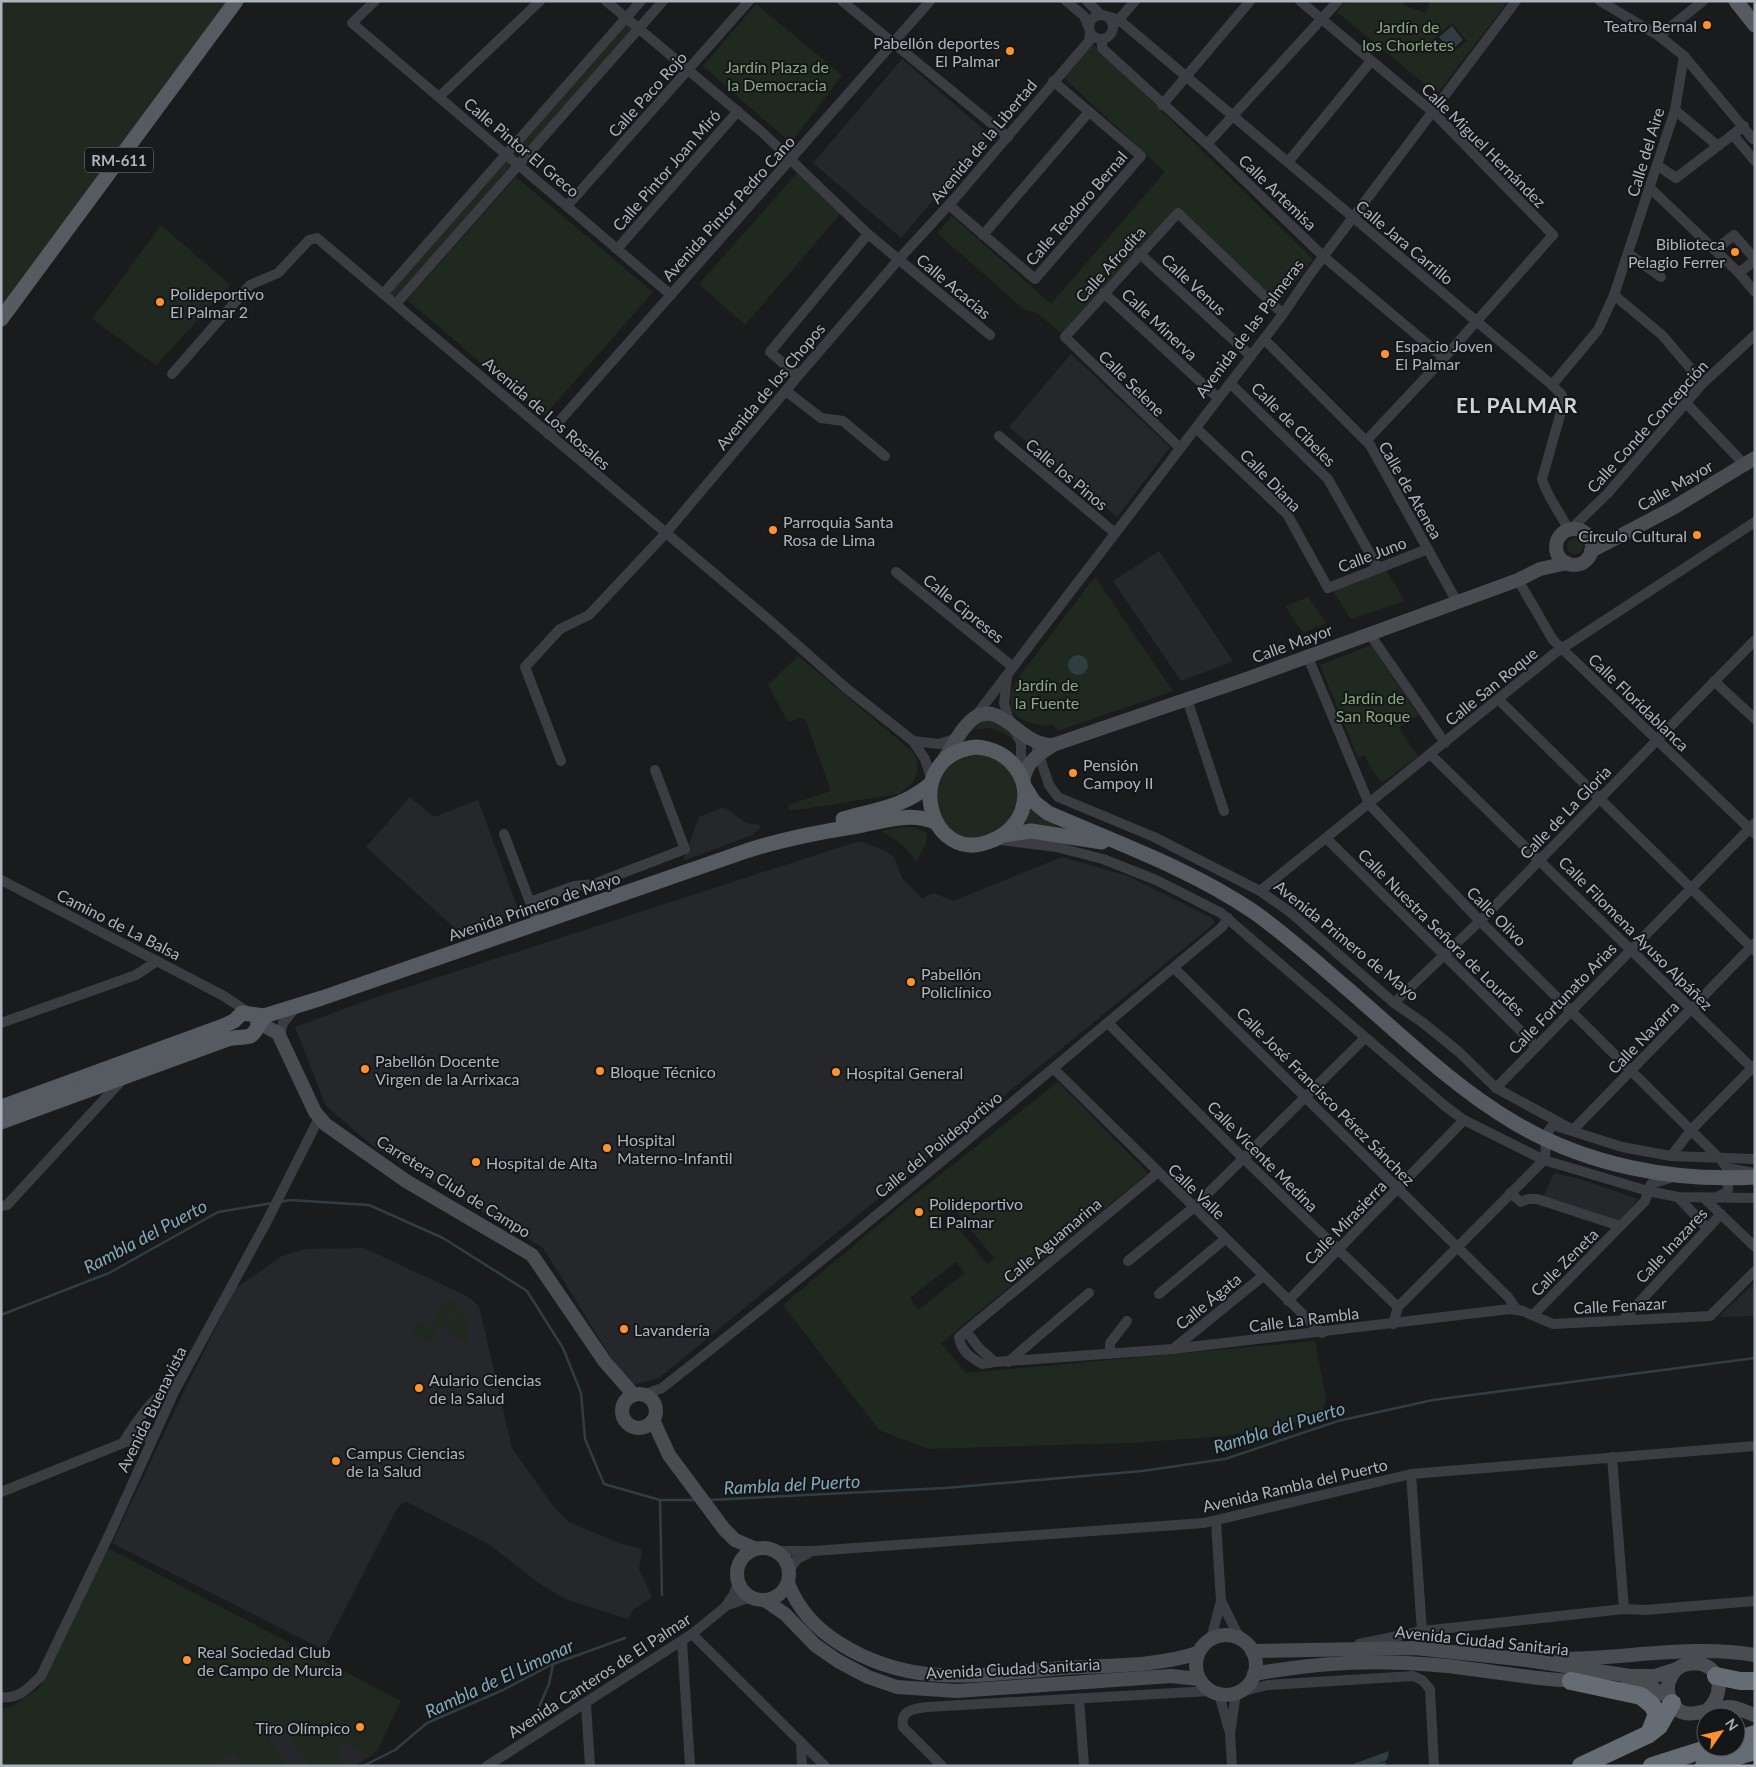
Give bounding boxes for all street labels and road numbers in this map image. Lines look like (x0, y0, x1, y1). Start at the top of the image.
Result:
street label: Calle Paco Rojo (604, 47, 690, 141)
street label: Avenida de la Libertad (926, 75, 1040, 207)
street label: Calle Miguel Hernández (1418, 79, 1550, 211)
street label: Calle Pintor El Greco (461, 93, 583, 201)
street label: Calle Pintor Joan Miró (608, 105, 724, 235)
street label: Calle del Aire (1622, 105, 1668, 199)
street label: Avenida Pintor Pedro Cano (658, 131, 798, 285)
street label: Calle Teodoro Bernal (1021, 147, 1131, 269)
road number: RM-611 (85, 148, 153, 172)
street label: Calle Artemisa (1235, 150, 1321, 234)
street label: Calle Jara Carrillo (1352, 196, 1458, 288)
street label: Calle Afrodita (1071, 222, 1149, 306)
street label: Calle Venus (1158, 249, 1230, 319)
street label: Calle Acacias (913, 250, 995, 322)
street label: Avenida de las Palmeras (1191, 255, 1307, 401)
street label: Calle Minerva (1118, 284, 1202, 364)
street label: Avenida de los Chopos (711, 319, 829, 453)
street label: Calle Selene (1095, 346, 1169, 420)
street label: Avenida de Los Rosales (480, 353, 615, 473)
street label: Calle Conde Concepción (1582, 356, 1712, 496)
street label: Calle de Cibeles (1248, 378, 1340, 470)
street label: Calle los Pinos (1022, 434, 1112, 514)
street label: Calle de Atenea (1375, 438, 1447, 542)
street label: Calle Diana (1237, 445, 1305, 515)
street label: Calle Mayor (1634, 456, 1716, 514)
street label: Calle Juno (1335, 532, 1409, 576)
street label: Calle Cipreses (920, 570, 1008, 646)
street label: Calle Mayor (1249, 620, 1335, 666)
street label: Calle San Roque (1441, 643, 1541, 729)
street label: Calle Floridablanca (1585, 649, 1693, 755)
street label: Calle de La Gloria (1516, 761, 1614, 863)
street label: Calle Nuestra Señora de Lourdes (1355, 845, 1530, 1020)
street label: Calle Filomena Ayuso Alpáñez (1555, 852, 1717, 1014)
street label: Avenida Primero de Mayo (445, 868, 623, 944)
street label: Avenida Primero de Mayo (1271, 876, 1423, 1004)
street label: Calle Olivo (1463, 882, 1531, 950)
street label: Camino de La Balsa (54, 885, 184, 963)
street label: Calle Fortunato Arias (1504, 938, 1620, 1058)
street label: Calle Navarra (1604, 997, 1682, 1077)
street label: Calle José Francisco Pérez Sánchez (1233, 1003, 1419, 1189)
street label: Calle del Polideportivo (871, 1087, 1005, 1201)
street label: Calle Vicente Medina (1204, 1097, 1322, 1215)
street label: Carretera Club de Campo (373, 1131, 535, 1241)
street label: Calle Valle (1165, 1159, 1229, 1223)
street label: Calle Mirasierra (1300, 1176, 1390, 1268)
street label: Calle Aguamarina (999, 1194, 1105, 1286)
street label: Calle Inazares (1631, 1203, 1711, 1287)
street label: Calle Zeneta (1526, 1224, 1602, 1300)
street label: Calle Ágata (1171, 1269, 1245, 1333)
street label: Calle Fenazar (1573, 1293, 1667, 1317)
street label: Calle La Rambla (1248, 1303, 1360, 1335)
street label: Avenida Buenavista (112, 1343, 190, 1475)
street label: Avenida Rambla del Puerto (1201, 1454, 1389, 1516)
street label: Avenida Canteros de El Palmar (504, 1609, 694, 1741)
street label: Avenida Ciudad Sanitaria (1394, 1621, 1570, 1659)
street label: Avenida Ciudad Sanitaria (925, 1654, 1101, 1682)

